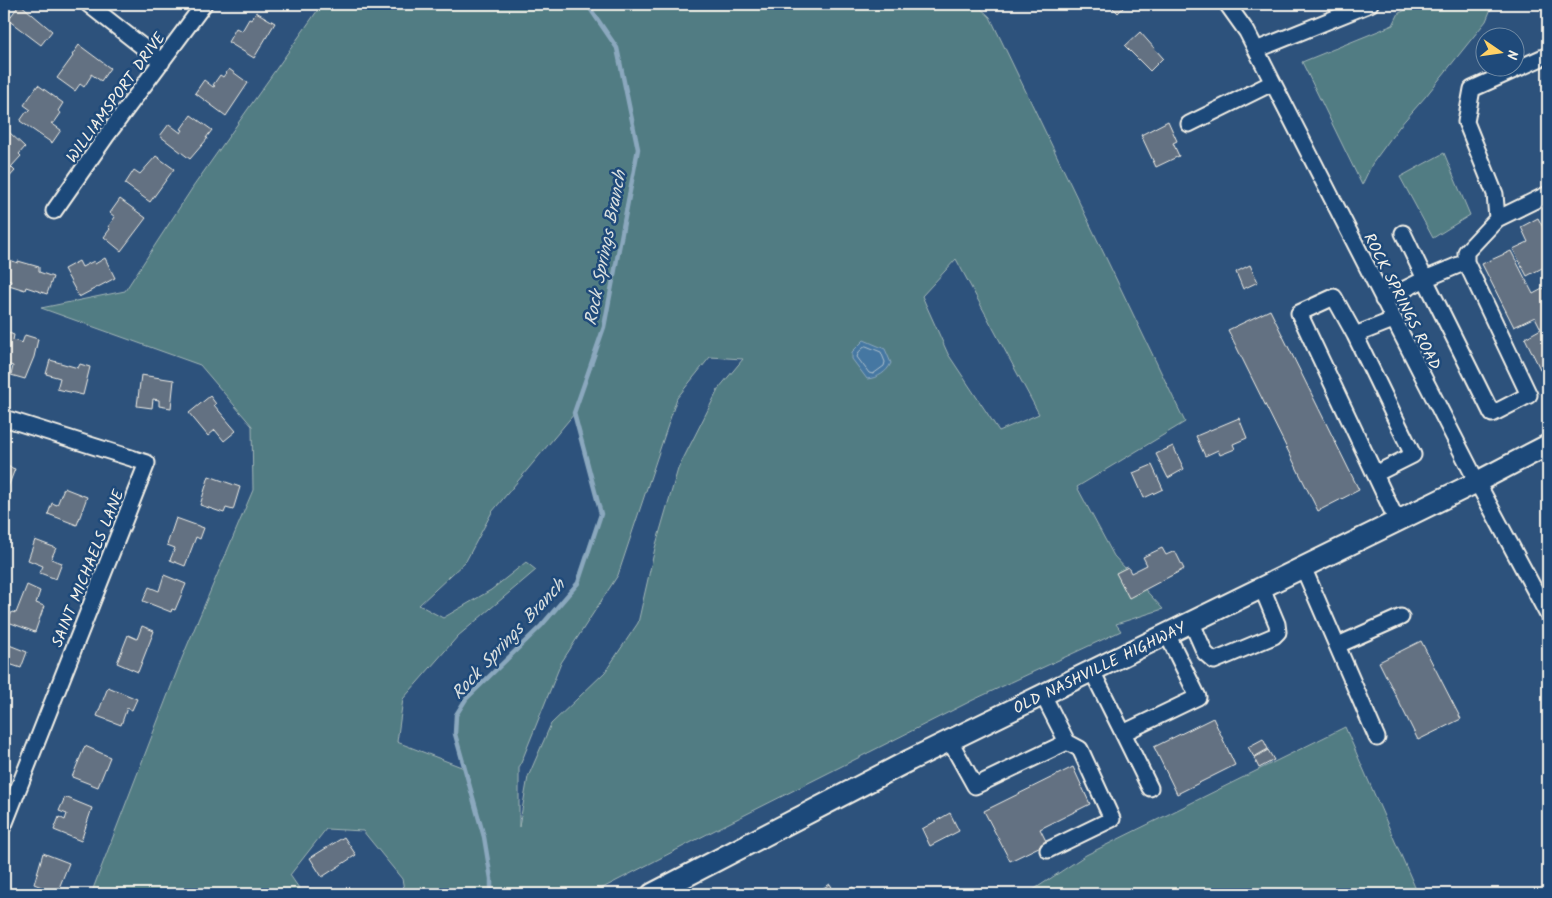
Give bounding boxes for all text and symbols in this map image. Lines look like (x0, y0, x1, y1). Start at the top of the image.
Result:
street label: WILLIAMSPORT DRIVE (60, 27, 173, 168)
north arrow (1474, 28, 1524, 78)
text: N (1500, 48, 1523, 62)
water label: Rock Springs Branch (577, 167, 636, 328)
street label: ROCK SPRINGS ROAD (1356, 229, 1447, 375)
street label: SAINT MICHAELS LANE (45, 485, 132, 651)
water label: Rock Springs Branch (445, 572, 574, 707)
street label: OLD NASHVILLE HIGHWAY (1009, 615, 1191, 721)

